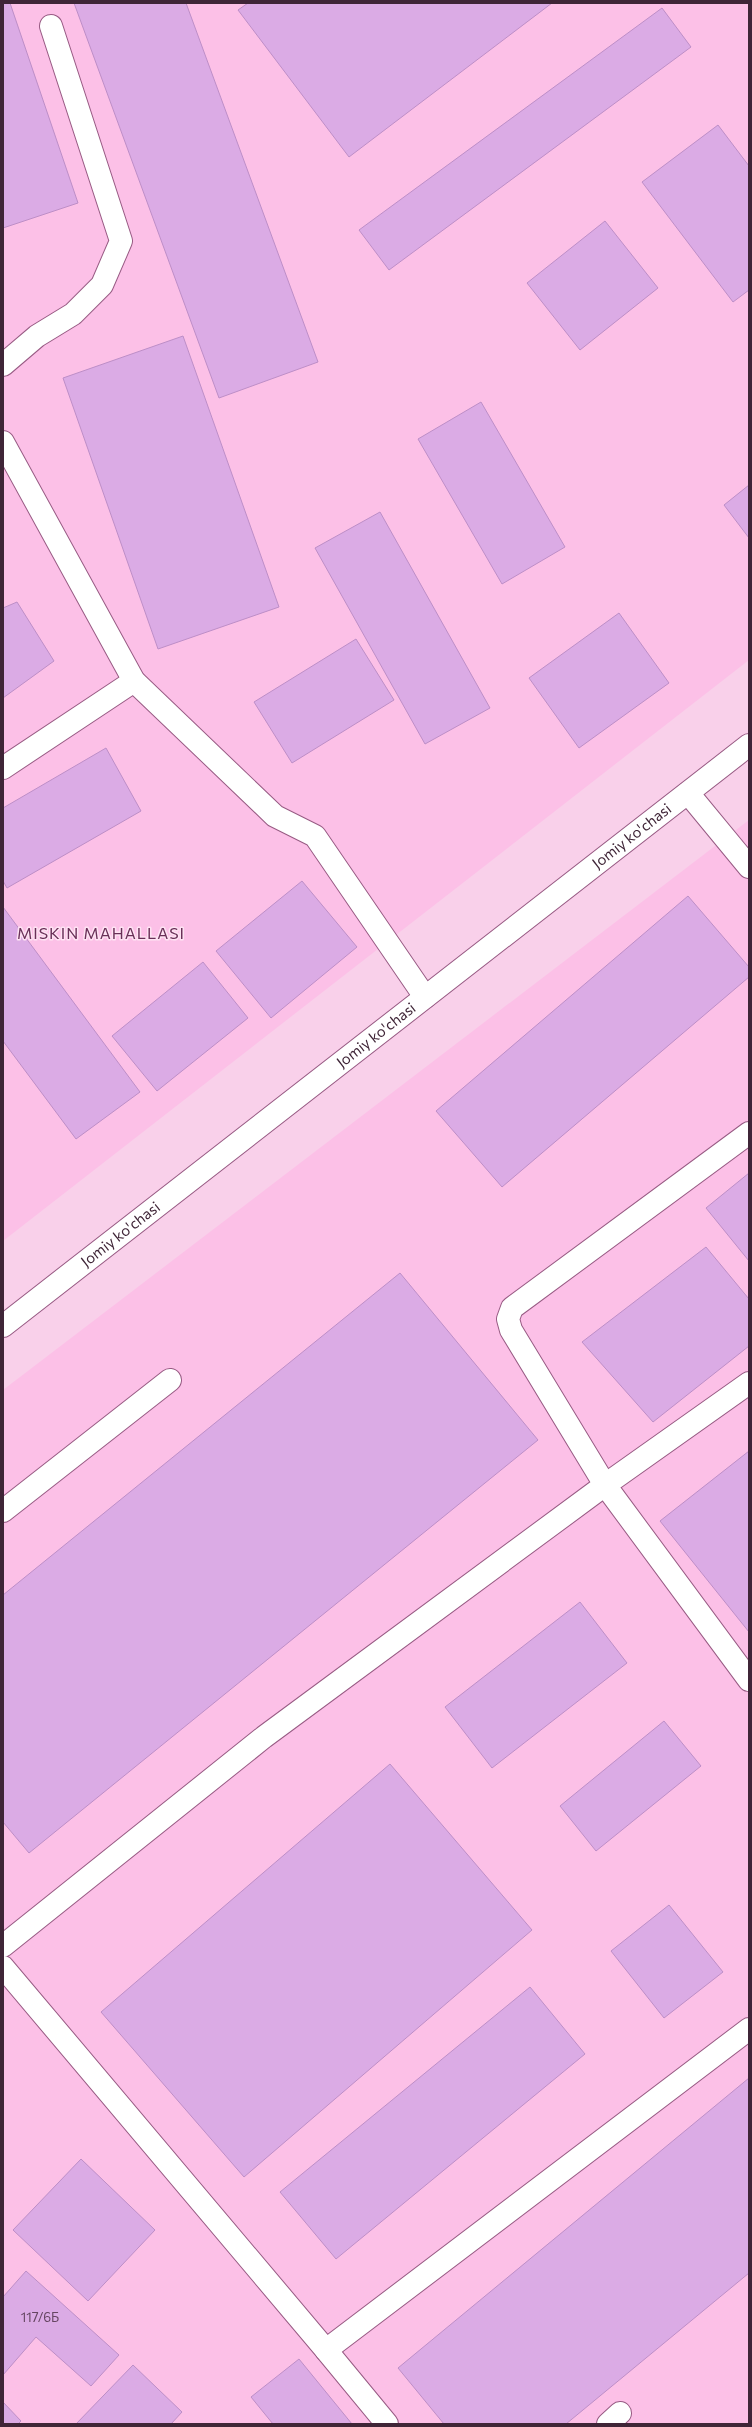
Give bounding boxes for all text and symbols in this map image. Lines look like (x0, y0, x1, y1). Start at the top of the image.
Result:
street label: Jomiy ko'chasi (588, 799, 674, 872)
district label: MISKIN MAHALLASI (17, 923, 185, 942)
street label: Jomiy ko'chasi (332, 998, 419, 1071)
street label: Jomiy ko'chasi (77, 1197, 163, 1270)
house number: 117/6Б (21, 2309, 59, 2325)

